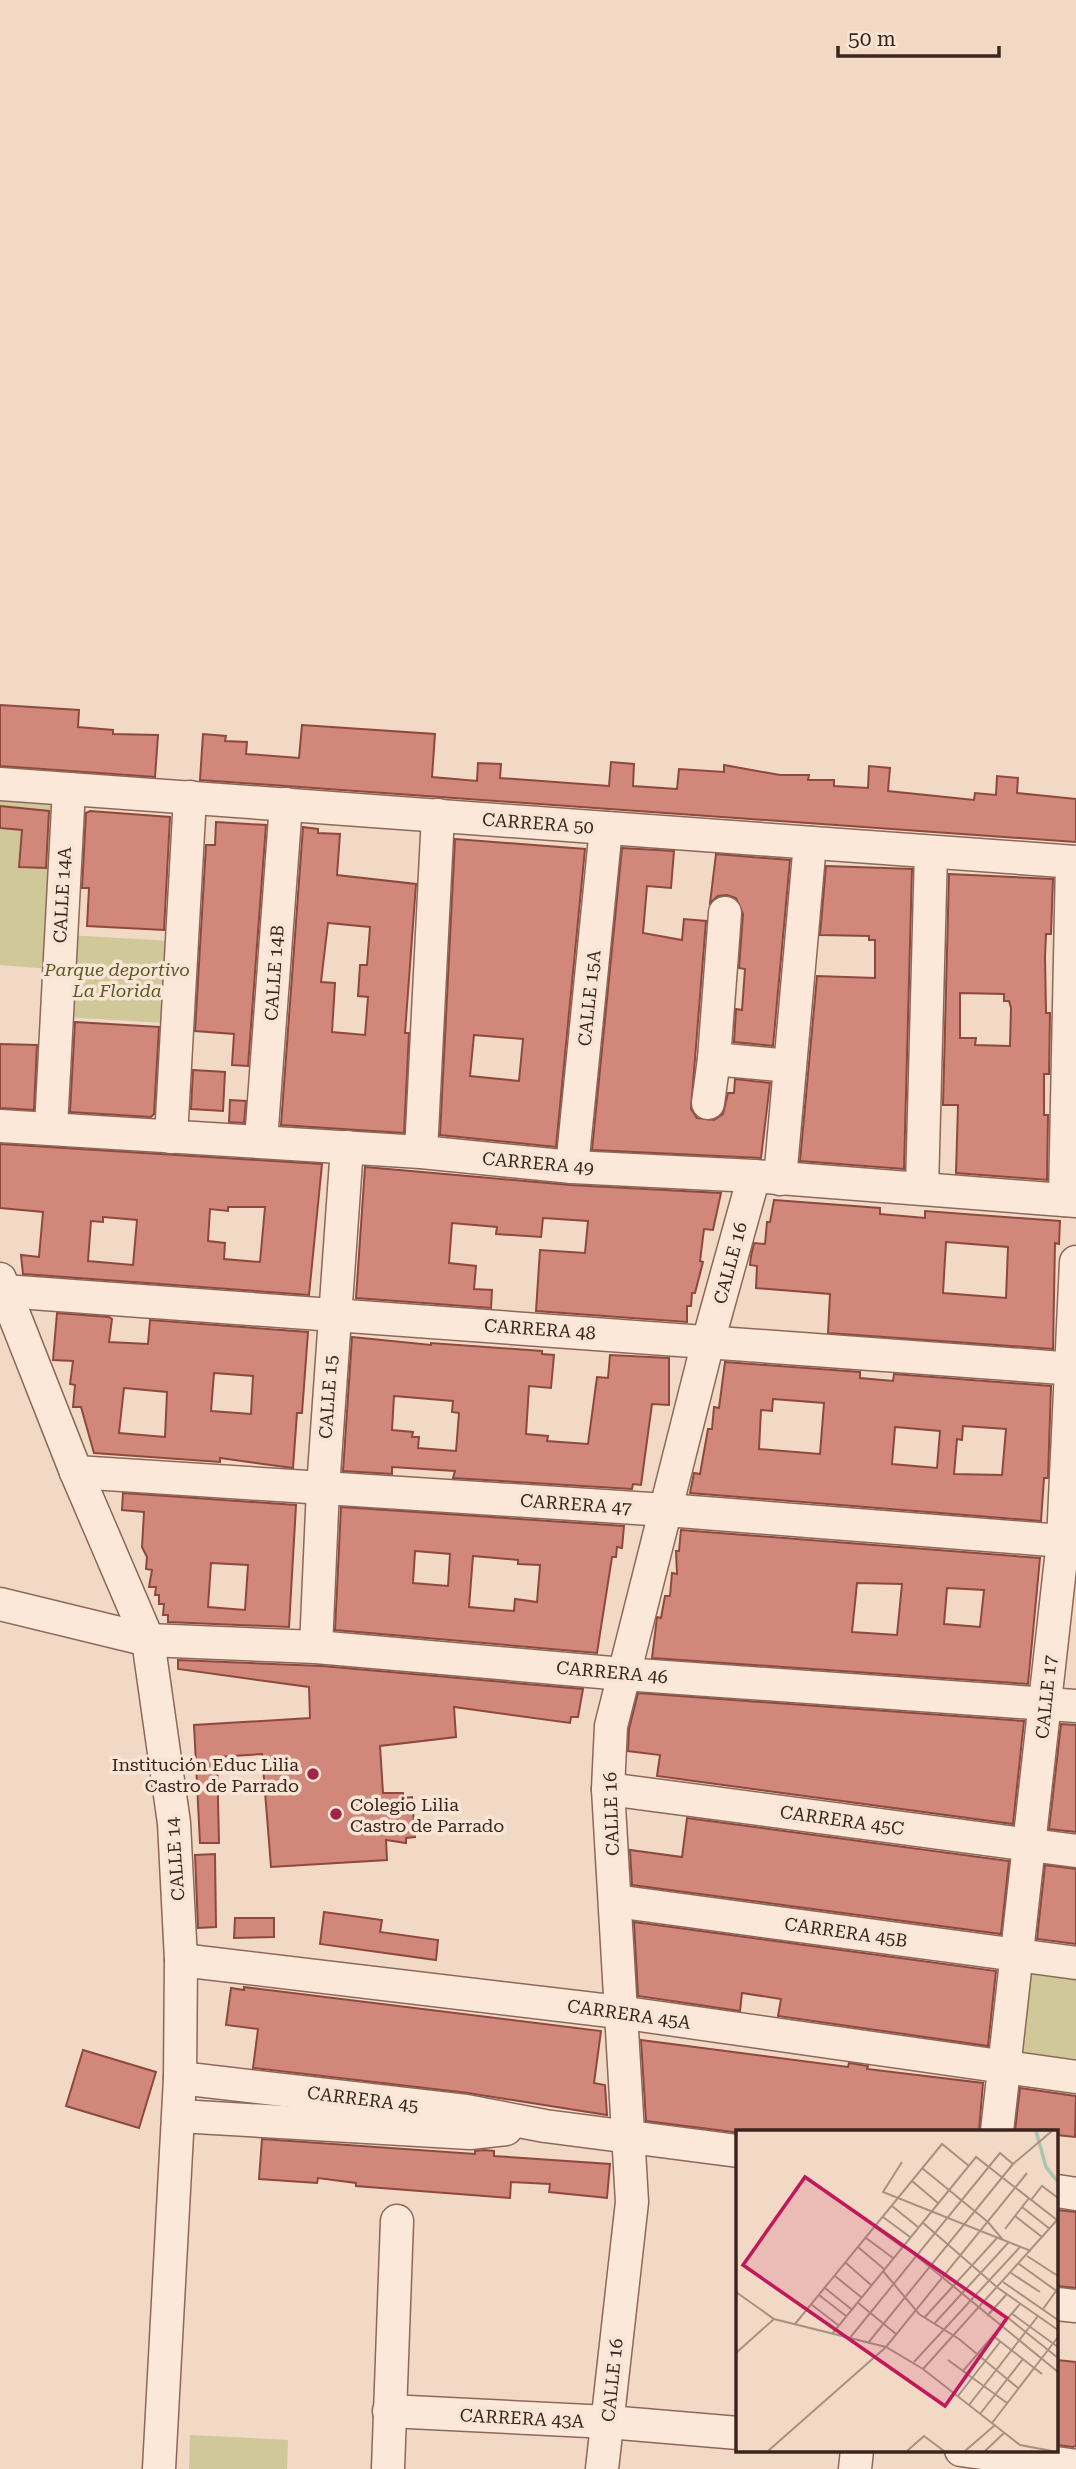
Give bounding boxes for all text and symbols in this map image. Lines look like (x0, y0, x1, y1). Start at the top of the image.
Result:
scale bar (838, 14, 999, 58)
text: 50 m (848, 27, 896, 51)
street label: CARRERA 50 (481, 809, 595, 837)
street label: CALLE 14A (49, 846, 75, 944)
street label: CALLE 14B (260, 924, 288, 1022)
street label: CALLE 15A (574, 948, 605, 1047)
park label: Parque deportivo La Florida (43, 959, 190, 1001)
street label: CARRERA 49 (481, 1148, 595, 1178)
street label: CALLE 16 (709, 1220, 751, 1306)
street label: CARRERA 48 (483, 1315, 597, 1343)
street label: CALLE 15 (315, 1354, 341, 1440)
street label: CARRERA 47 (519, 1490, 633, 1518)
street label: CALLE 17 (1031, 1654, 1061, 1740)
street label: CARRERA 46 (555, 1657, 669, 1687)
place label: Institución Educ Lilia Castro de Parrado (112, 1754, 299, 1796)
marker: Institución Educ Lilia Castro de Parrado (305, 1766, 321, 1782)
street label: CALLE 16 (599, 1772, 623, 1856)
place label: Colegio Lilia Castro de Parrado (350, 1794, 504, 1836)
street label: CARRERA 45C (779, 1801, 905, 1839)
marker: Colegio Lilia Castro de Parrado (328, 1806, 344, 1822)
street label: CALLE 14 (162, 1816, 188, 1902)
street label: CARRERA 45B (783, 1913, 909, 1951)
street label: CARRERA 45A (566, 1995, 693, 2033)
street label: CARRERA 45 (306, 2082, 420, 2116)
inset map (736, 2130, 1058, 2452)
street label: CALLE 16 (597, 2337, 627, 2423)
street label: CARRERA 43A (459, 2404, 585, 2432)

